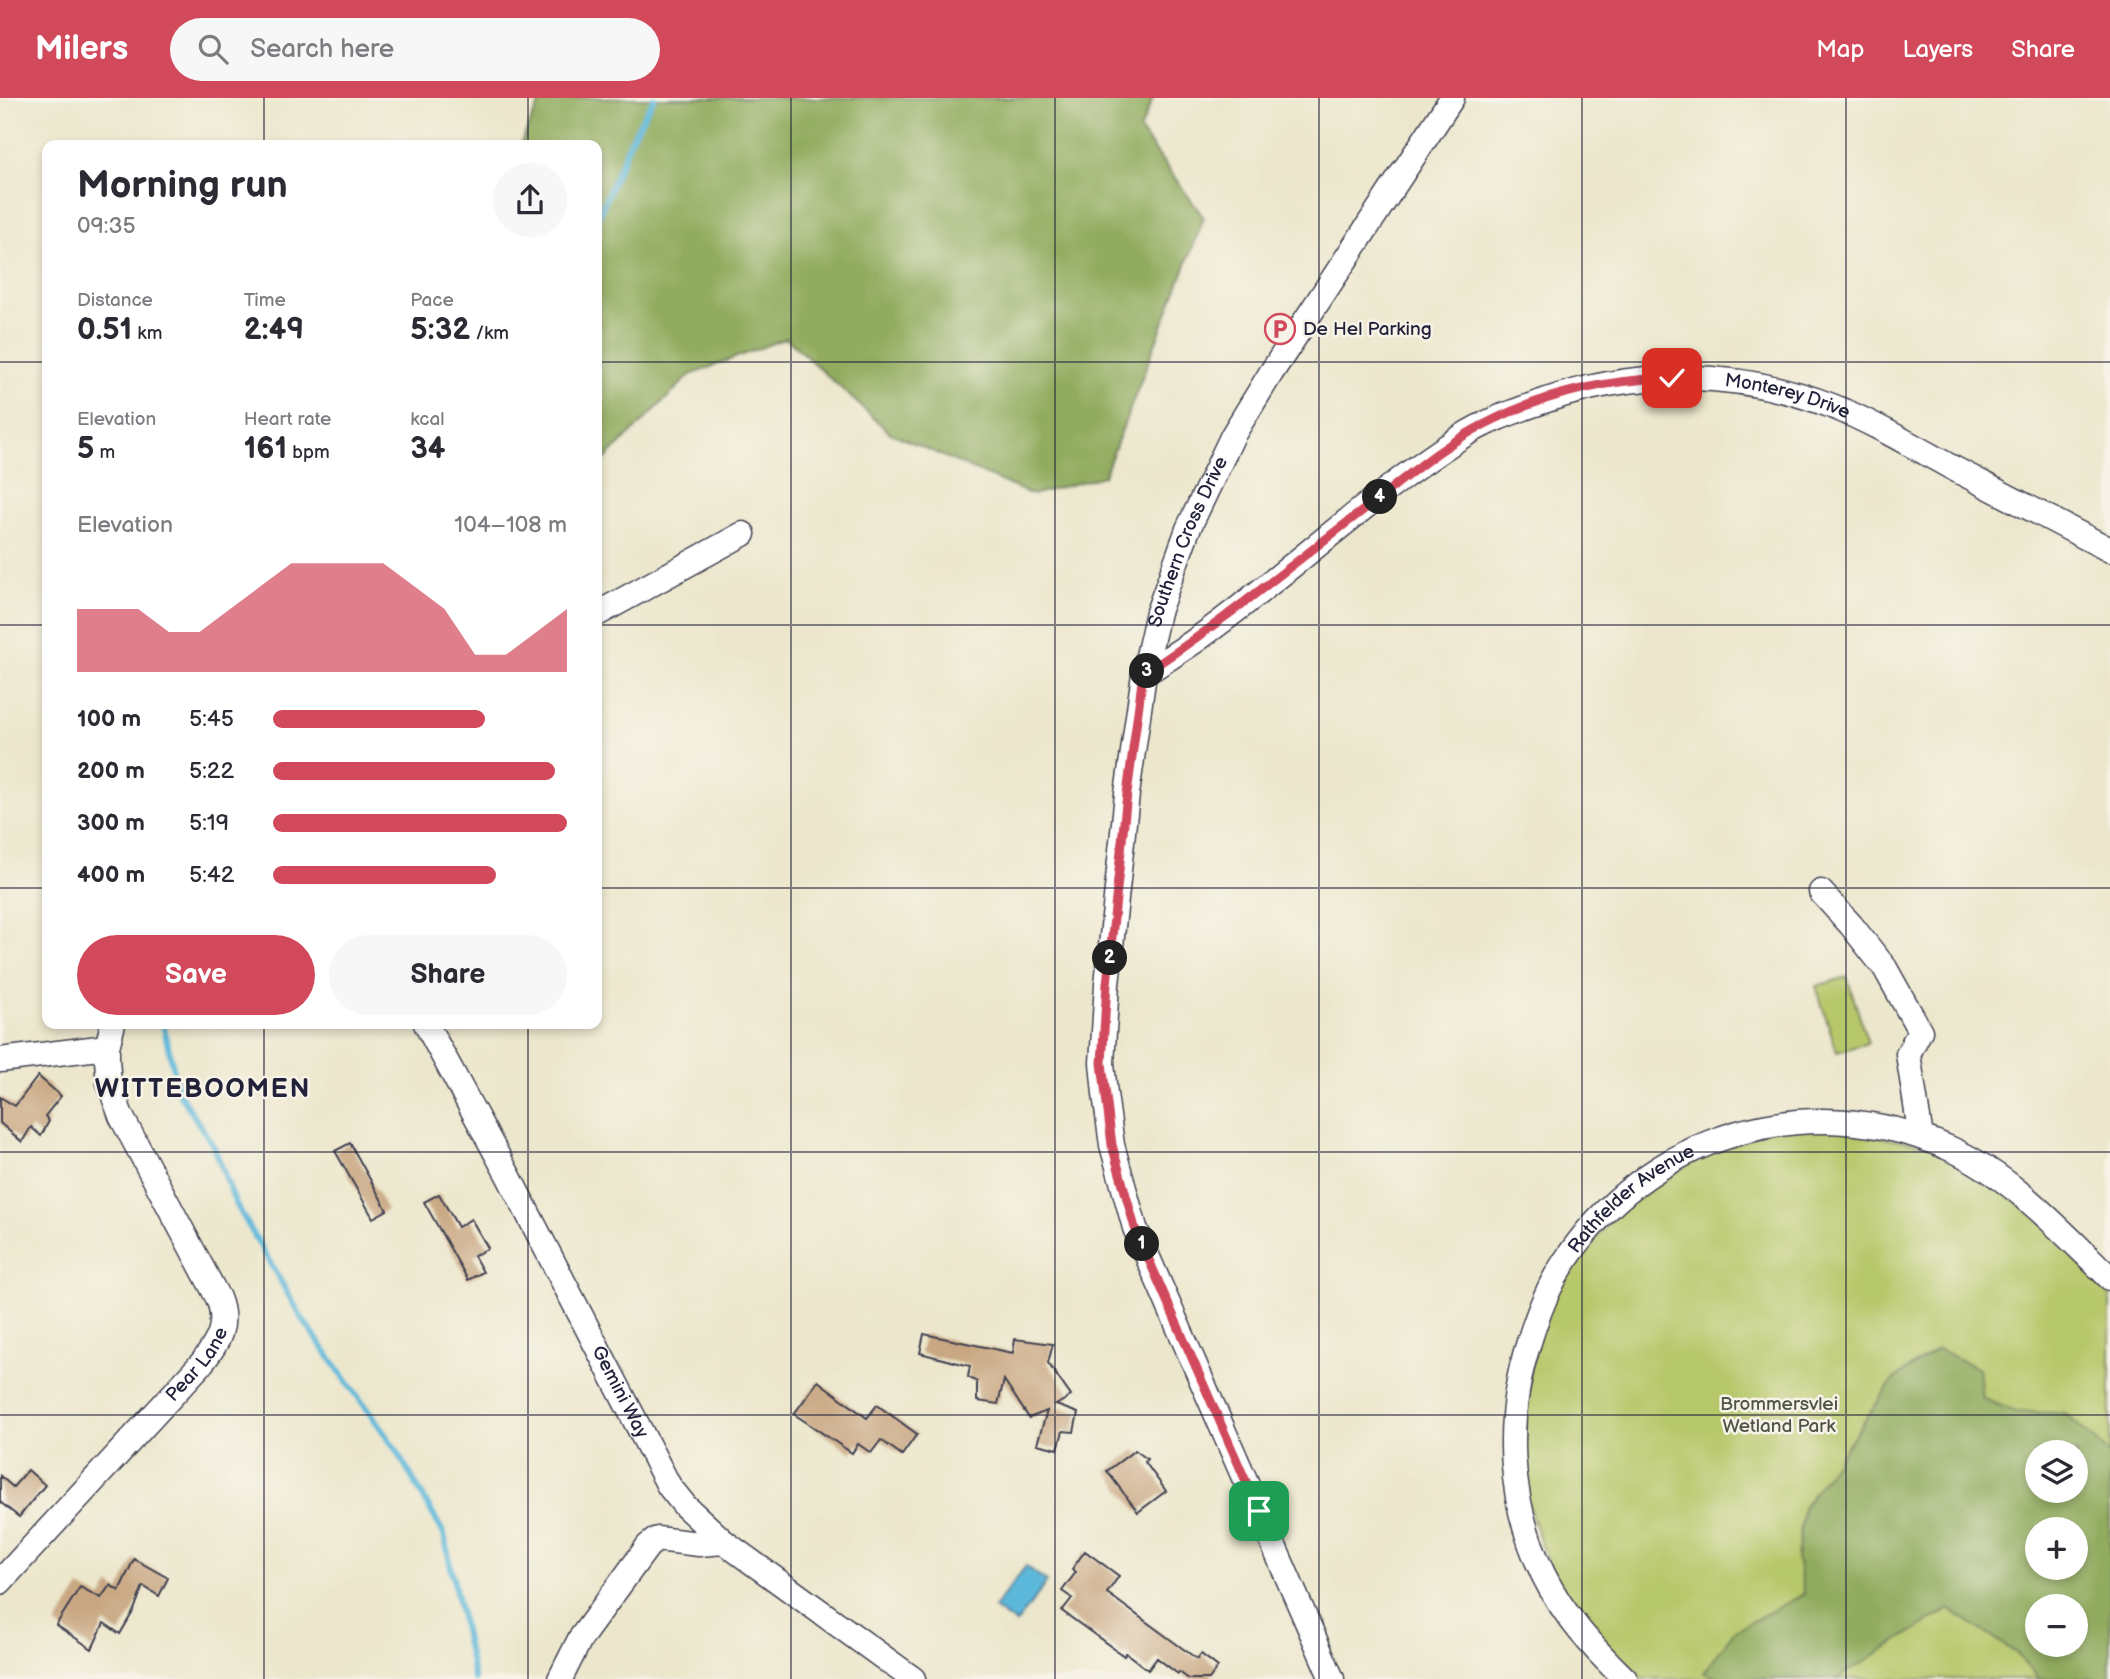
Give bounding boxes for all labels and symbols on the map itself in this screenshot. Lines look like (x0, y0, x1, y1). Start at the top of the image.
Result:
parking icon: De Hel Parking (1263, 312, 1297, 346)
place label: De Hel Parking (1303, 318, 1432, 341)
pin (1642, 348, 1702, 408)
street label: Monterey Drive (1723, 369, 1854, 424)
street label: Southern Cross Drive (1143, 453, 1233, 629)
pin: 4 (1362, 480, 1398, 514)
pin: 3 (1130, 654, 1164, 688)
pin: 2 (1092, 940, 1128, 976)
district label: WITTEBOOMEN (95, 1074, 311, 1105)
street label: Rathfelder Avenue (1563, 1139, 1698, 1258)
pin: 1 (1124, 1226, 1160, 1262)
street label: Pear Lane (161, 1324, 233, 1406)
street label: Gemini Way (587, 1342, 654, 1442)
park label: Brommersvlei Wetland Park (1720, 1393, 1838, 1438)
pin (1229, 1481, 1289, 1541)

